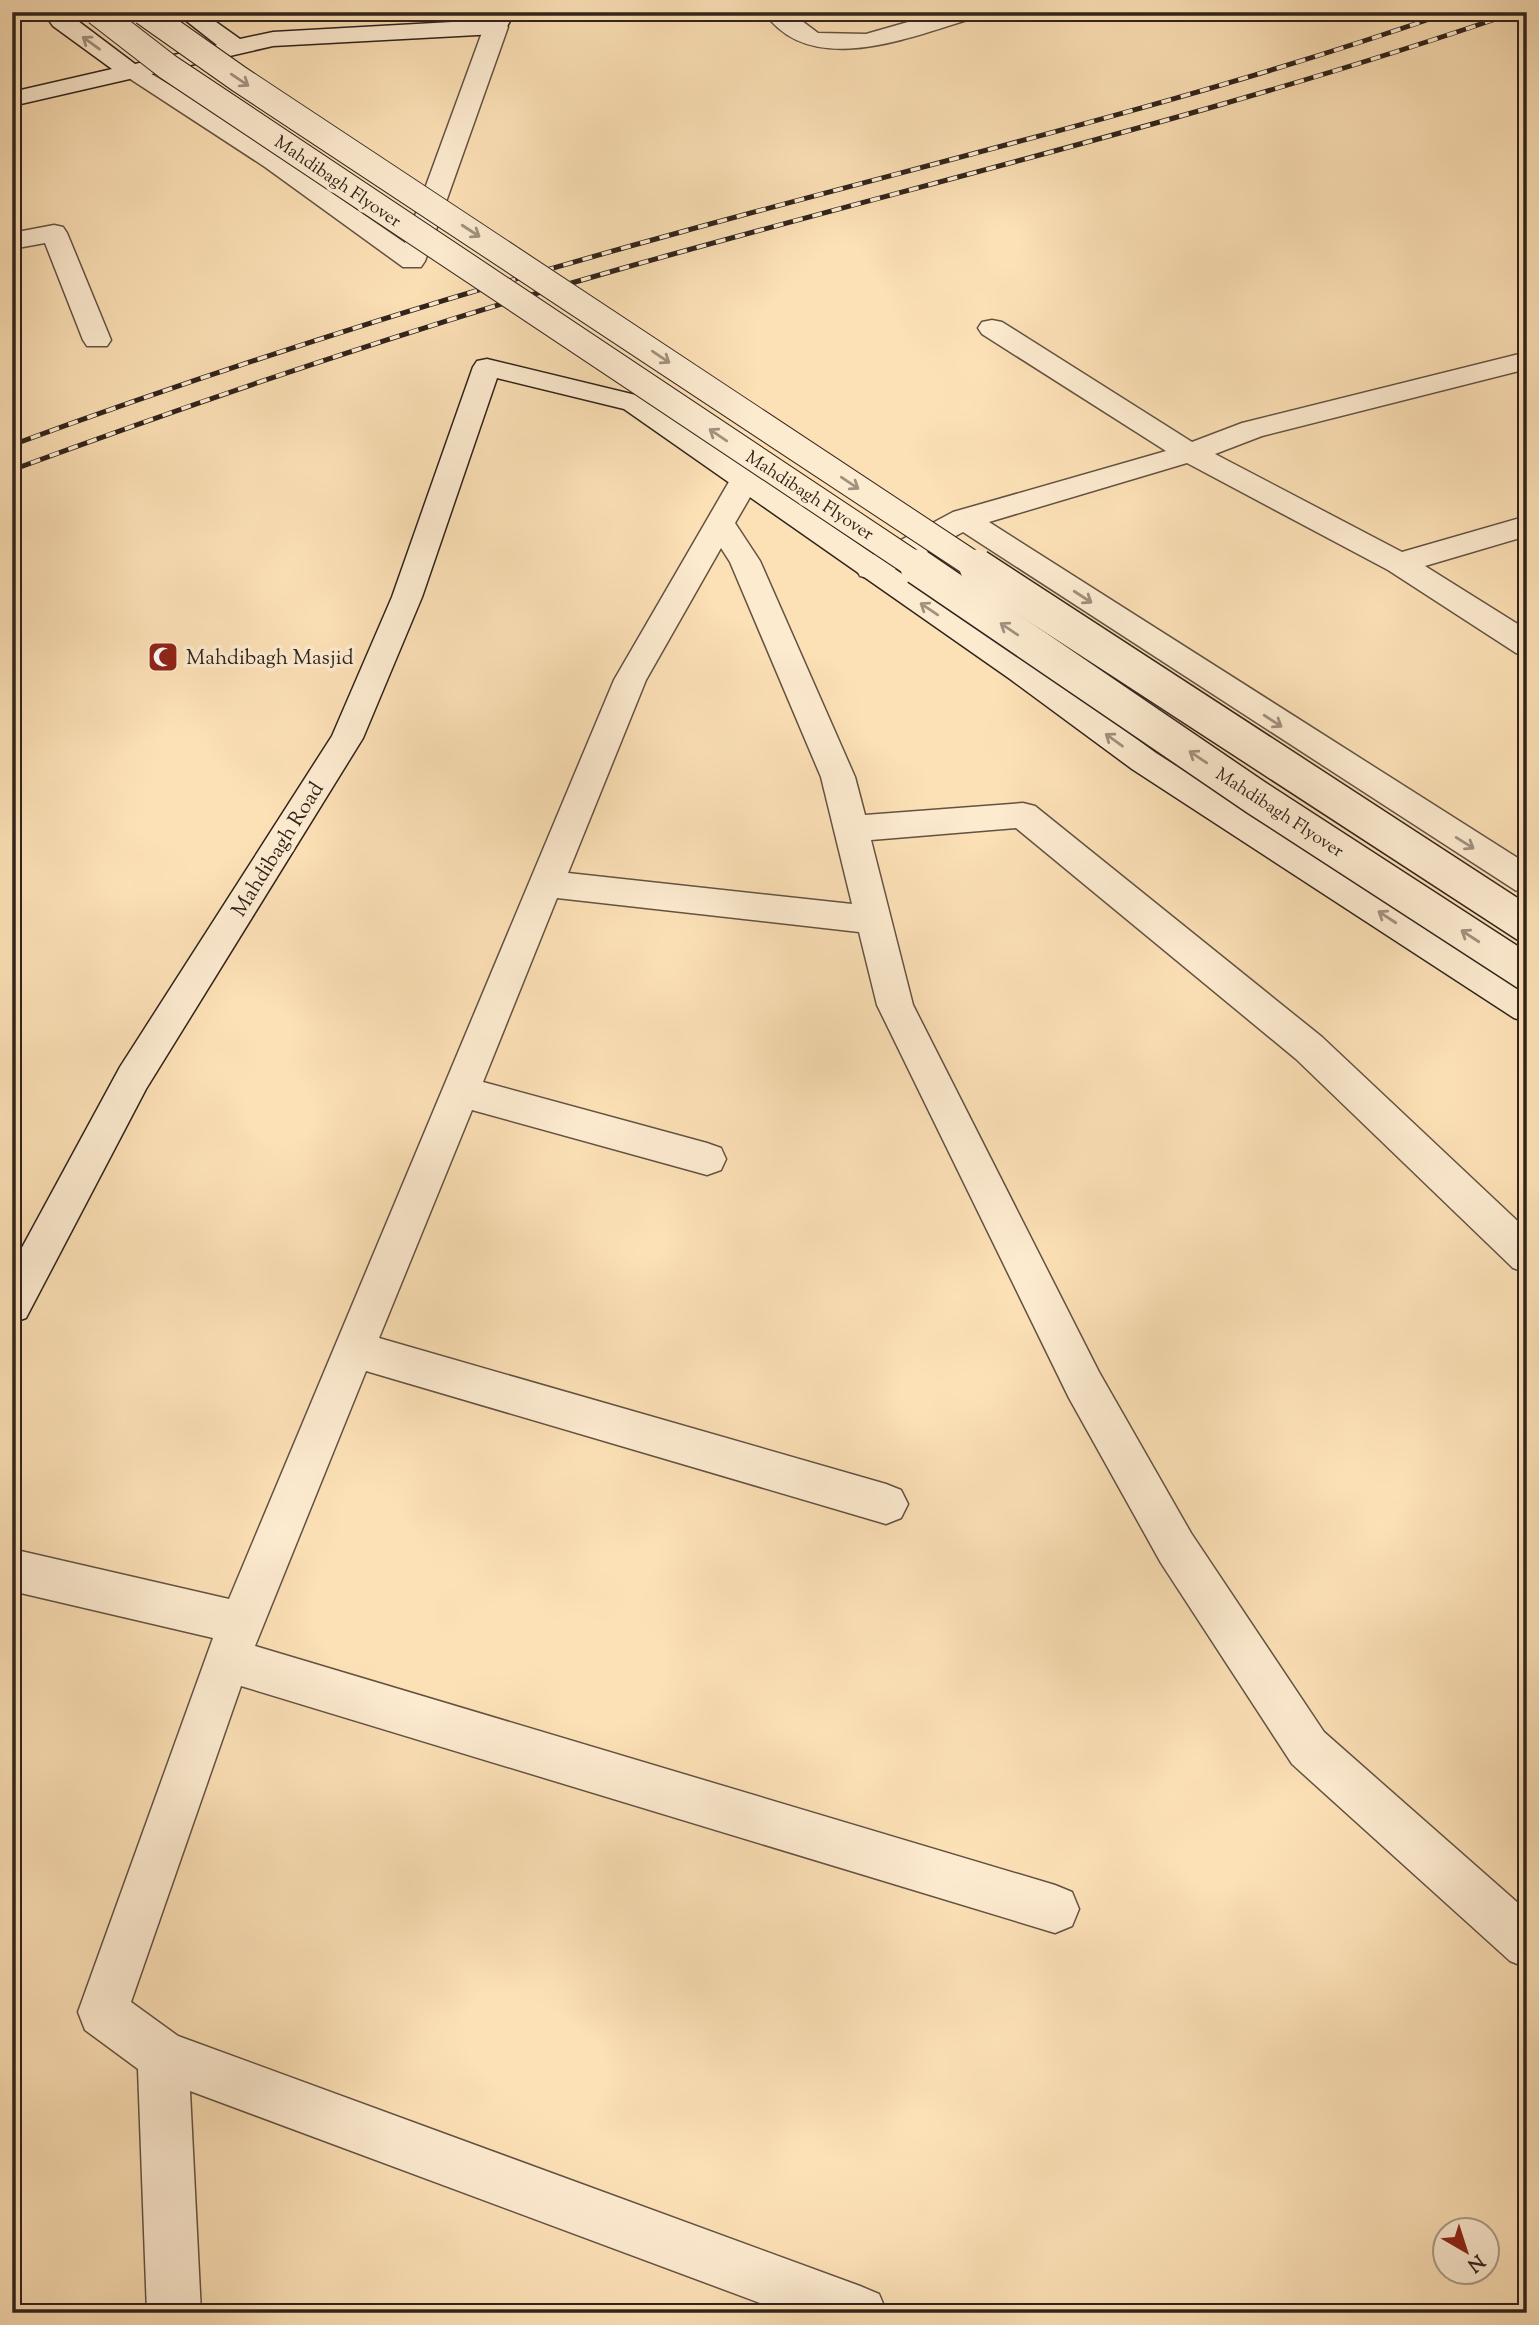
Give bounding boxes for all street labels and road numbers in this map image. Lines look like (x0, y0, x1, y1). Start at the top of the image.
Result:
street label: Mahdibagh Flyover (268, 130, 406, 235)
street label: Mahdibagh Flyover (740, 445, 878, 548)
street label: Mahdibagh Flyover (1210, 762, 1348, 865)
street label: Mahdibagh Road (225, 777, 332, 923)

